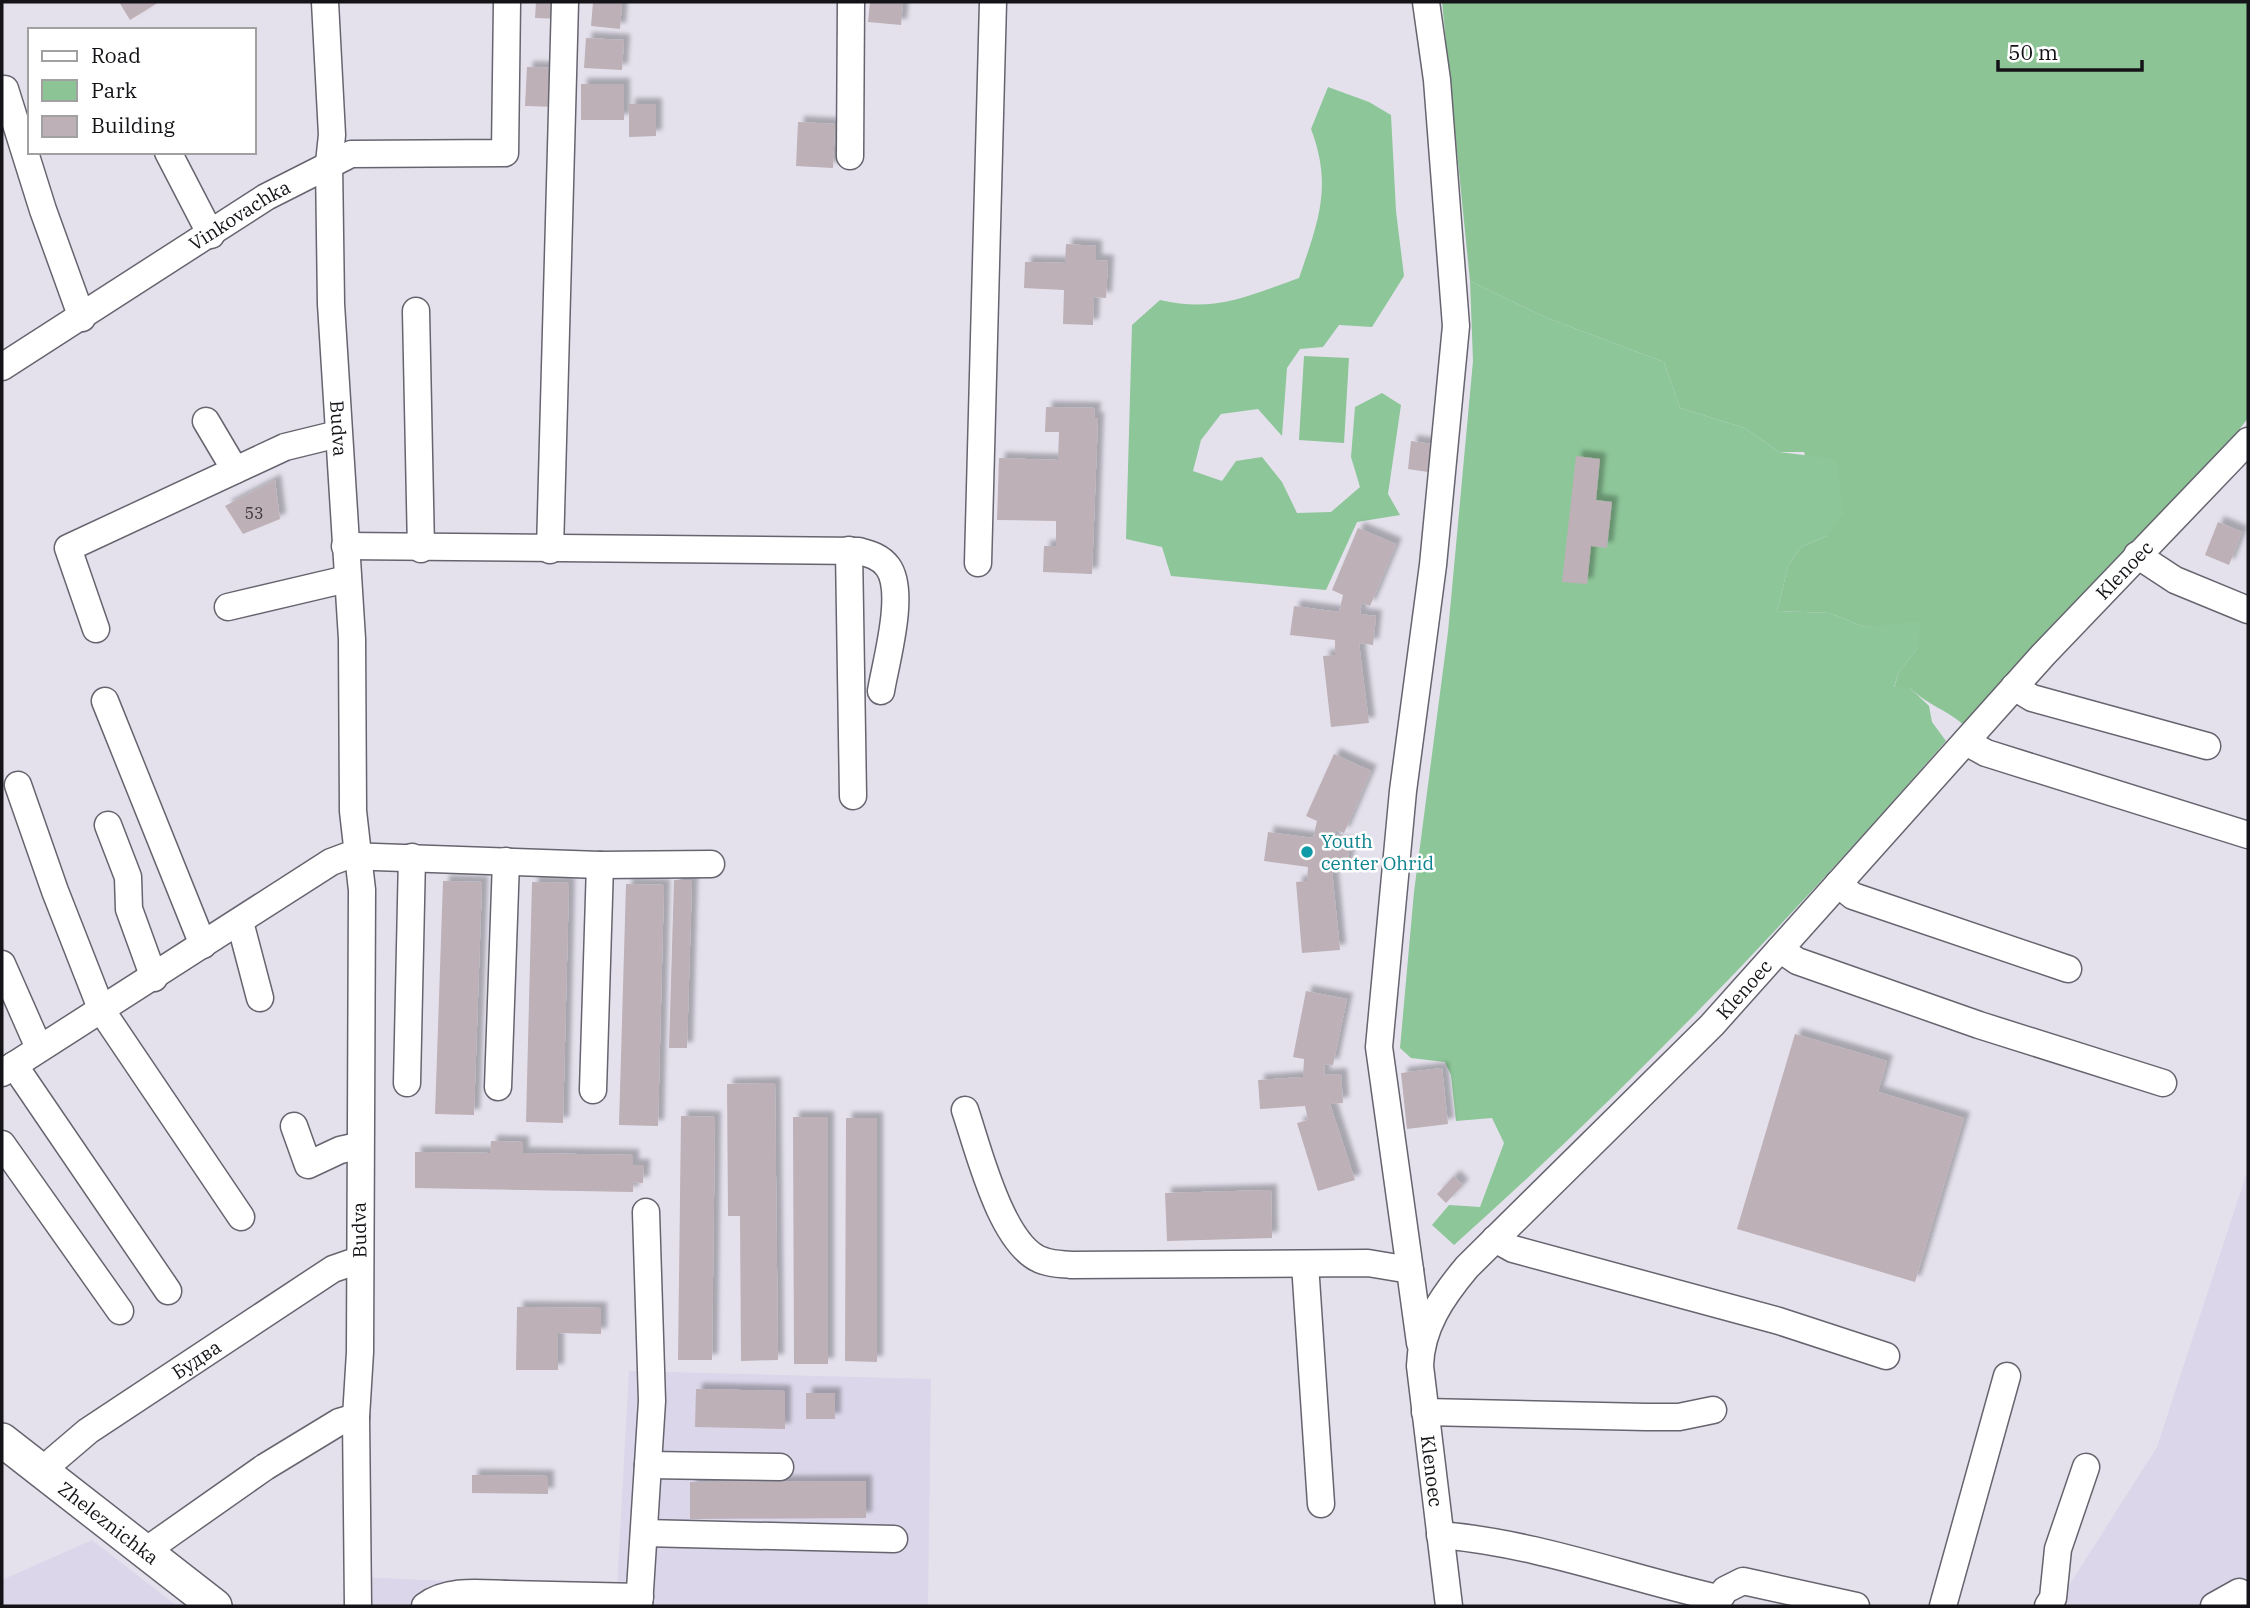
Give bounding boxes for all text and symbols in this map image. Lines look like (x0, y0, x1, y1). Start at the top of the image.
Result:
legend (28, 28, 256, 154)
scale bar (1998, 28, 2142, 72)
text: 50 m (2008, 38, 2058, 66)
text: Road (91, 41, 141, 69)
text: Park (91, 76, 138, 104)
text: Building (91, 111, 176, 139)
street label: Vinkovachka (184, 175, 294, 256)
street label: Budva (325, 400, 353, 457)
house number: 53 (244, 503, 264, 523)
street label: Klenoec (2091, 535, 2158, 605)
place label: Youth center Ohrid (1321, 829, 1434, 875)
marker: Youth center Ohrid (1299, 844, 1315, 860)
street label: Klenoec (1711, 954, 1777, 1024)
street label: Budva (347, 1202, 371, 1258)
street label: Будва (167, 1335, 225, 1384)
street label: Klenoec (1416, 1434, 1448, 1509)
street label: Zheleznichka (53, 1476, 164, 1570)

